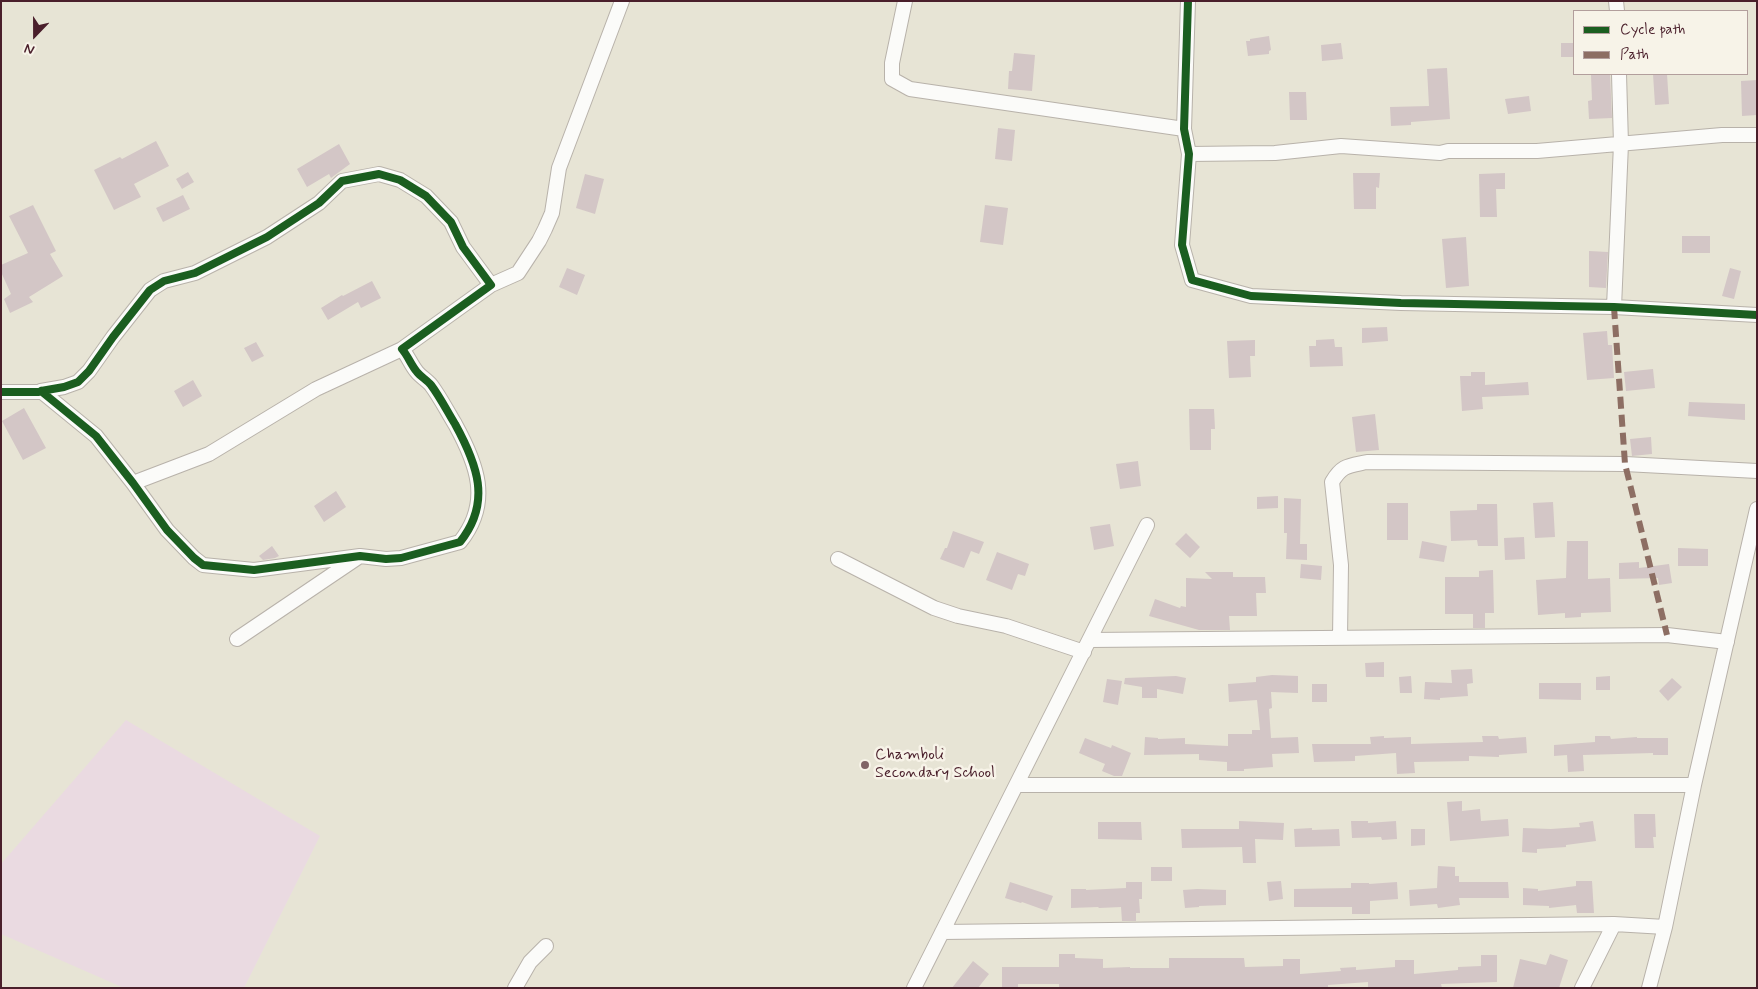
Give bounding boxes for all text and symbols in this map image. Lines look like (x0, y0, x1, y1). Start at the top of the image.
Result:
north arrow (10, 10, 60, 60)
legend (1573, 10, 1748, 75)
text: Cycle path (1620, 20, 1685, 40)
text: N (22, 39, 37, 59)
text: Path (1620, 45, 1649, 65)
place label: Chamboli Secondary School (875, 746, 995, 784)
marker: Chamboli Secondary School (859, 759, 871, 771)

